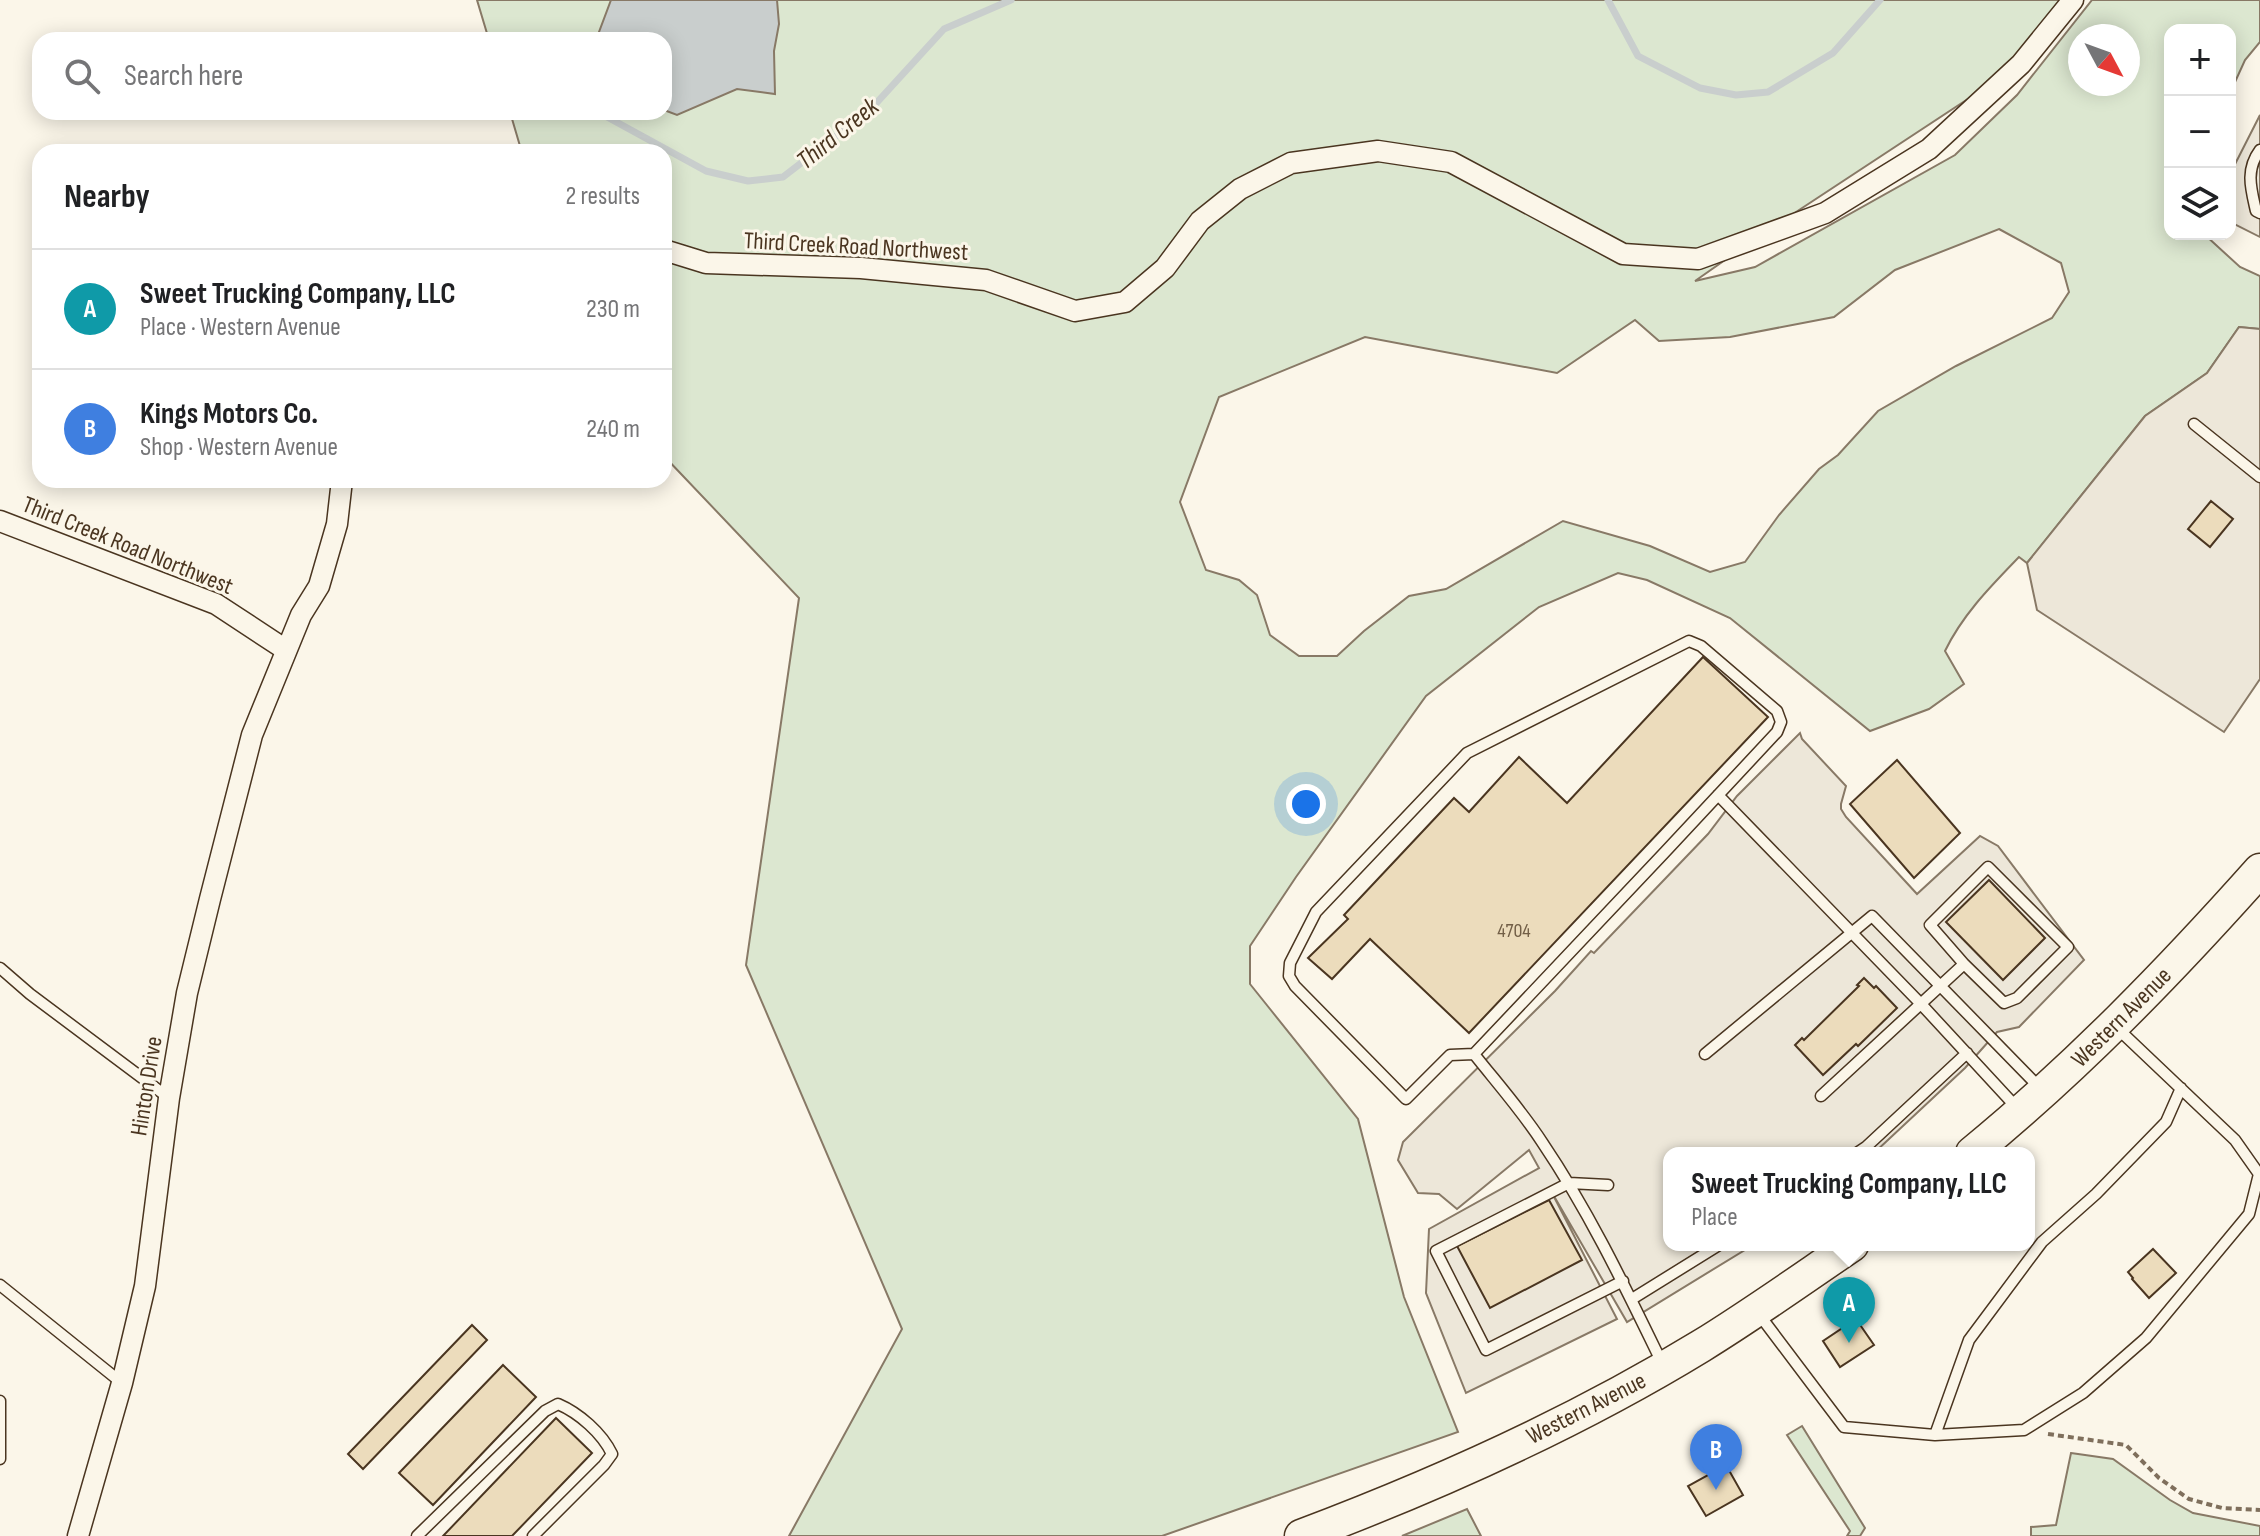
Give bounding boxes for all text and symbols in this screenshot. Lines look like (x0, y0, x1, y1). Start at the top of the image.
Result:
north arrow (2068, 24, 2140, 96)
map controls (2164, 24, 2236, 240)
button: + (2164, 24, 2236, 96)
search box (32, 32, 672, 120)
icon: search (60, 54, 104, 98)
text: Search here (124, 58, 243, 94)
water label: Third Creek (791, 91, 886, 177)
button: − (2164, 96, 2236, 168)
button: layers (2164, 168, 2236, 240)
text: Nearby (64, 176, 150, 217)
text: 2 results (566, 181, 640, 212)
street label: Third Creek Road Northwest (743, 226, 969, 267)
text: Sweet Trucking Company, LLC (140, 276, 456, 312)
text: A (84, 294, 96, 325)
text: 230 m (586, 294, 640, 325)
text: Place · Western Avenue (140, 312, 341, 343)
text: Kings Motors Co. (140, 396, 318, 432)
text: B (84, 414, 96, 445)
text: 240 m (586, 414, 640, 445)
text: Shop · Western Avenue (140, 432, 338, 463)
street label: Third Creek Road Northwest (18, 490, 237, 601)
your location (1286, 784, 1326, 824)
house number: 4704 (1497, 919, 1531, 943)
street label: Western Avenue (2065, 961, 2178, 1074)
street label: Hinton Drive (124, 1034, 169, 1138)
popup (1663, 1147, 2035, 1251)
text: Sweet Trucking Company, LLC (1691, 1166, 2007, 1202)
text: Place (1691, 1202, 1738, 1233)
pin: A (1823, 1277, 1875, 1343)
street label: Western Avenue (1522, 1366, 1651, 1451)
pin: B (1690, 1424, 1742, 1490)

